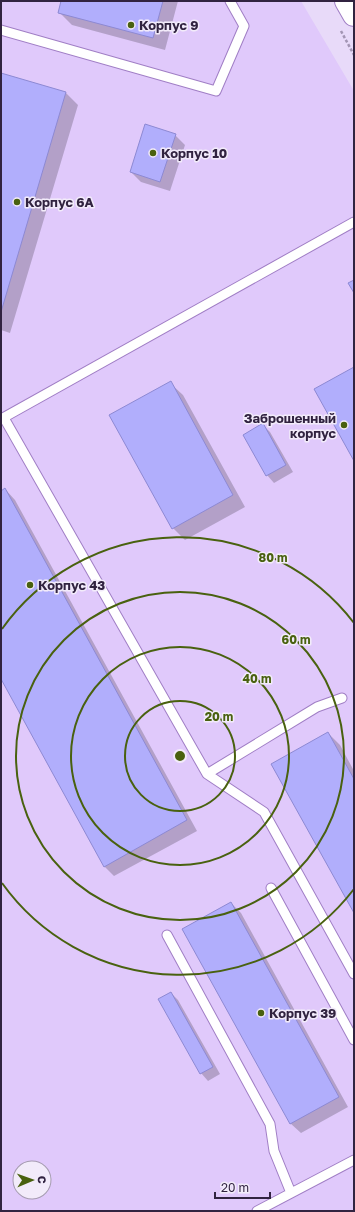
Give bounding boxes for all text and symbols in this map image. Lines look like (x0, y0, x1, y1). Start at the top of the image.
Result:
place label: Корпус 9 (139, 17, 198, 33)
marker: Корпус 9 (126, 20, 136, 30)
place label: Корпус 10 (161, 145, 227, 161)
marker: Корпус 10 (148, 148, 158, 158)
place label: Корпус 6А (25, 194, 94, 210)
marker: Корпус 6А (12, 197, 22, 207)
place label: Заброшенный корпус (244, 410, 337, 441)
marker: Заброшенный корпус (339, 420, 349, 430)
text: 80 m (259, 550, 287, 565)
place label: Корпус 43 (38, 577, 105, 593)
marker: Корпус 43 (25, 580, 35, 590)
text: 60 m (282, 632, 310, 647)
text: 40 m (243, 671, 271, 686)
text: 20 m (205, 709, 233, 724)
centre of rings (173, 749, 187, 763)
place label: Корпус 39 (269, 1005, 336, 1021)
marker: Корпус 39 (256, 1008, 266, 1018)
north arrow (12, 1160, 52, 1200)
scale bar (215, 1174, 270, 1200)
text: С (36, 1176, 49, 1184)
text: 20 m (221, 1180, 249, 1195)

